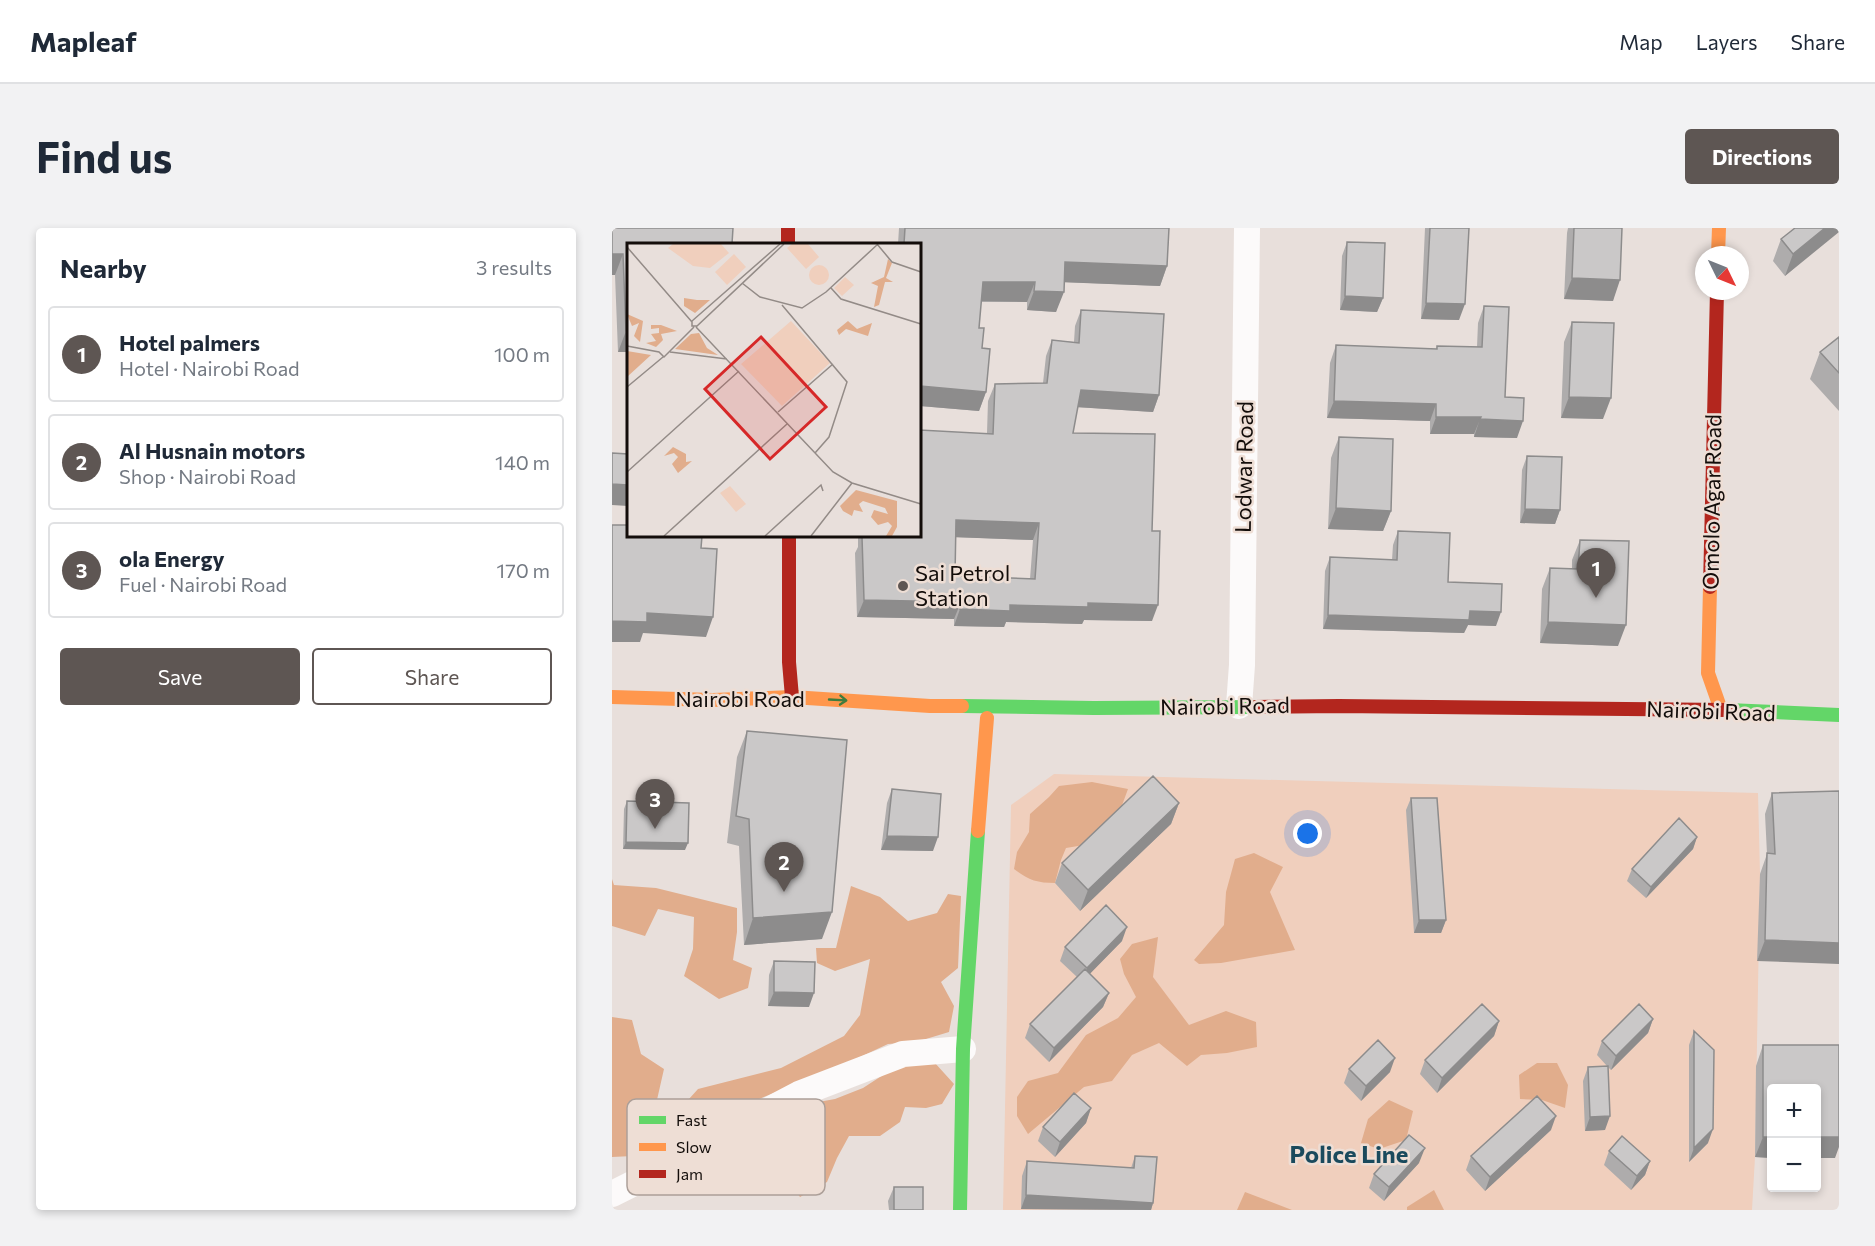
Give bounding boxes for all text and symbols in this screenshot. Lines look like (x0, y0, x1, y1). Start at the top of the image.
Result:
text: Mapleaf (30, 24, 137, 58)
text: Map (1619, 29, 1663, 54)
text: Layers (1696, 29, 1758, 54)
text: Share (1791, 29, 1845, 54)
button: Directions (1685, 129, 1839, 184)
text: Find us (36, 130, 172, 182)
inset map (627, 243, 921, 537)
north arrow (1695, 246, 1749, 300)
text: Nearby (60, 252, 147, 283)
text: 3 results (476, 255, 552, 279)
text: Hotel palmers (119, 329, 260, 356)
text: 1 (77, 342, 86, 366)
text: 100 m (494, 342, 550, 366)
text: Hotel · Nairobi Road (119, 356, 300, 380)
street label: Lodwar Road (1229, 401, 1258, 533)
street label: Omolo Agar Road (1696, 414, 1727, 590)
text: Al Husnain motors (119, 437, 305, 464)
text: 2 (76, 450, 87, 474)
text: 140 m (495, 450, 550, 474)
text: Shop · Nairobi Road (119, 464, 296, 488)
text: ola Energy (119, 545, 225, 572)
pin: 1 (1576, 548, 1616, 598)
text: 3 (76, 558, 87, 582)
text: 170 m (497, 558, 550, 582)
place label: Sai Petrol Station (915, 559, 1010, 611)
text: Fuel · Nairobi Road (119, 572, 287, 596)
marker: Sai Petrol Station (896, 579, 910, 593)
button: Save (60, 648, 300, 705)
button: Share (312, 648, 552, 705)
street label: Nairobi Road (675, 685, 805, 712)
street label: Nairobi Road (1160, 691, 1290, 720)
one-way arrow (828, 695, 848, 706)
street label: Nairobi Road (1646, 695, 1776, 726)
pin: 3 (636, 780, 675, 829)
your location (1293, 819, 1322, 848)
pin: 2 (764, 842, 804, 892)
map controls (1767, 1084, 1821, 1192)
button: + (1767, 1084, 1821, 1138)
legend (627, 1099, 825, 1195)
text: Fast (676, 1110, 707, 1129)
text: Slow (676, 1137, 712, 1156)
button: − (1767, 1138, 1821, 1192)
district label: Police Line (1290, 1139, 1408, 1168)
text: Jam (676, 1164, 703, 1183)

